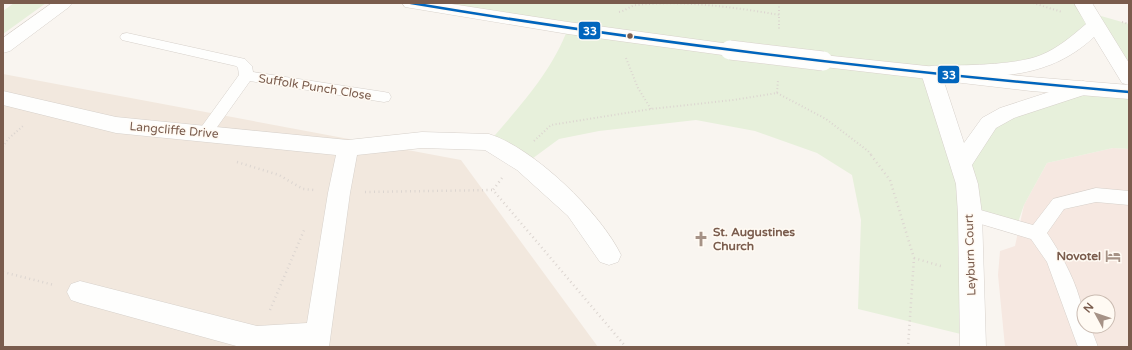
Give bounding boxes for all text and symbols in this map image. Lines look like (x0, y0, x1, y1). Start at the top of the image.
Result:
line badge: 33 (578, 21, 601, 40)
text: 33 (583, 25, 597, 38)
unlabelled marker (625, 31, 635, 41)
line badge: 33 (937, 65, 960, 84)
text: 33 (942, 69, 956, 82)
street label: Suffolk Punch Close (258, 71, 373, 103)
street label: Langcliffe Drive (129, 119, 219, 141)
street label: Leyburn Court (962, 213, 978, 296)
place label: St. Augustines Church (713, 225, 795, 253)
church icon: St. Augustines Church (692, 230, 710, 248)
hotel icon: Novotel (1104, 247, 1122, 265)
place label: Novotel (1057, 249, 1101, 263)
north arrow (1076, 294, 1116, 334)
text: N (1081, 300, 1097, 315)

